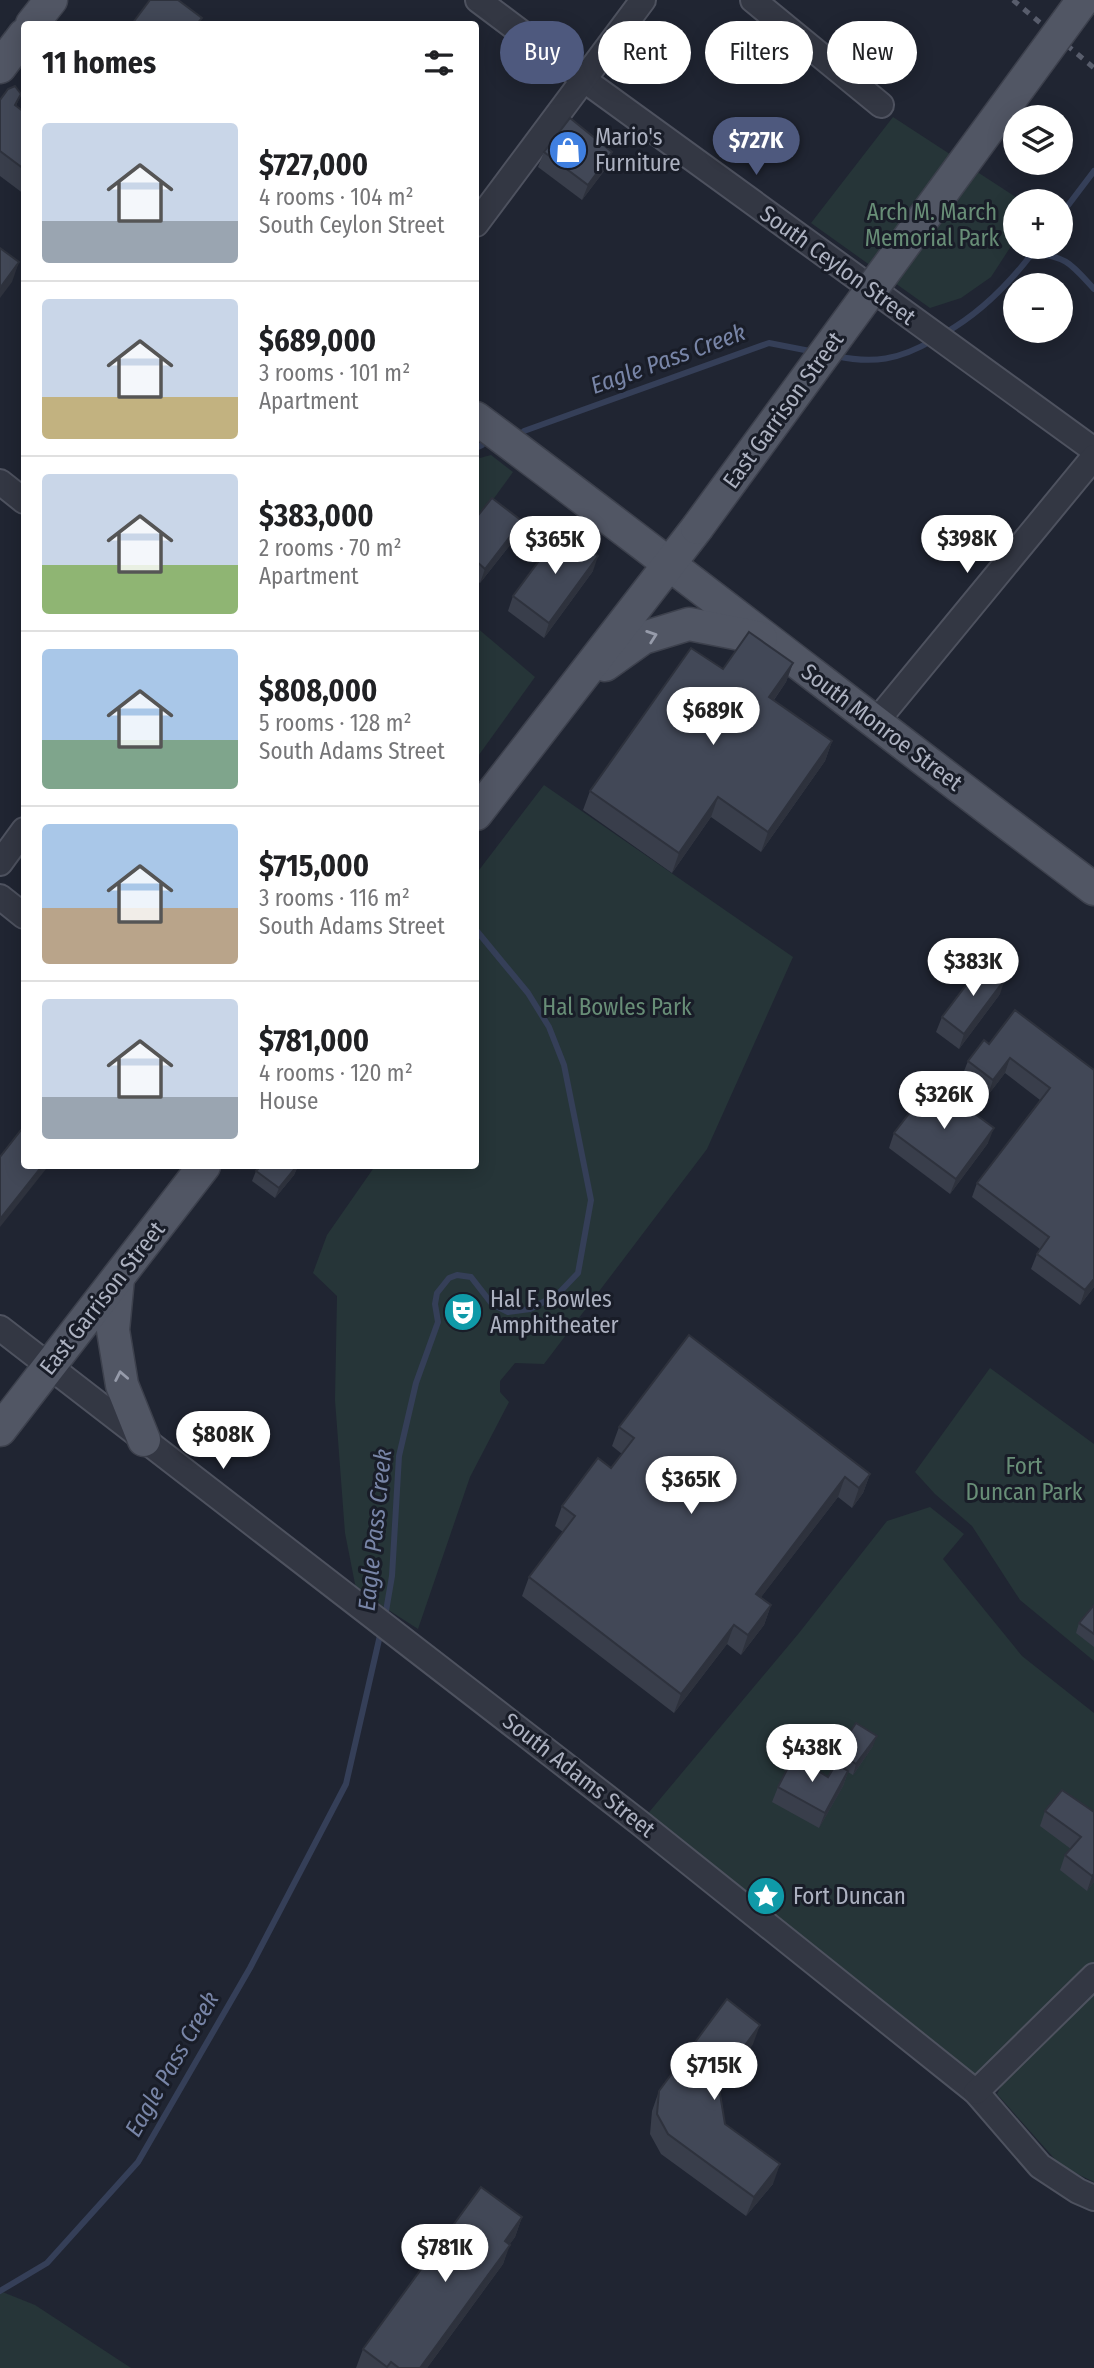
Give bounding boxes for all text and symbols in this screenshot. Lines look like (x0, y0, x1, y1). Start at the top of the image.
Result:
chip: Buy (500, 21, 584, 84)
chip: Rent (598, 21, 691, 84)
chip: Filters (705, 21, 813, 84)
chip: New (827, 21, 917, 84)
icon: filters (420, 44, 458, 82)
text: 11 homes (42, 45, 156, 81)
map controls (1003, 105, 1073, 343)
button: layers (1003, 105, 1073, 175)
pin: $727K (707, 118, 805, 177)
place label: Mario's Furniture (595, 123, 681, 177)
text: $727K (729, 126, 783, 154)
shop icon: Mario's Furniture (547, 129, 589, 171)
text: $727,000 (259, 147, 368, 183)
icon: home (98, 151, 182, 235)
text: 4 rooms · 104 m² (259, 183, 414, 211)
button: + (1003, 189, 1073, 259)
park label: Arch M. March Memorial Park (865, 198, 1000, 252)
street label: South Ceylon Street (755, 199, 922, 331)
text: South Ceylon Street (259, 211, 444, 239)
button: − (1003, 273, 1073, 343)
water label: Eagle Pass Creek (587, 318, 749, 400)
text: $689,000 (259, 323, 376, 359)
street label: East Garrison Street (717, 326, 849, 494)
icon: home (98, 327, 182, 411)
text: 3 rooms · 101 m² (259, 359, 410, 387)
text: Apartment (259, 387, 359, 415)
text: $383,000 (259, 498, 374, 534)
icon: home (98, 502, 182, 586)
pin: $365K (506, 516, 604, 576)
pin: $398K (918, 516, 1016, 575)
text: $398K (937, 524, 997, 552)
text: $365K (526, 525, 584, 553)
text: 2 rooms · 70 m² (259, 534, 402, 562)
text: Apartment (259, 562, 359, 590)
one-way arrow (646, 630, 658, 644)
street label: South Monroe Street (796, 657, 968, 797)
text: $808,000 (259, 673, 378, 709)
icon: home (98, 677, 182, 761)
pin: $689K (664, 688, 762, 747)
text: $689K (683, 696, 743, 724)
text: 5 rooms · 128 m² (259, 709, 412, 737)
text: South Adams Street (259, 737, 445, 765)
text: $715,000 (259, 848, 369, 884)
icon: home (98, 852, 182, 936)
text: 3 rooms · 116 m² (259, 884, 410, 912)
text: South Adams Street (259, 912, 445, 940)
pin: $383K (924, 939, 1022, 998)
text: $383K (944, 947, 1002, 975)
park label: Hal Bowles Park (542, 993, 692, 1021)
text: $781,000 (259, 1023, 369, 1059)
icon: home (98, 1027, 182, 1111)
text: 4 rooms · 120 m² (259, 1059, 413, 1087)
pin: $326K (895, 1072, 993, 1131)
text: $326K (915, 1080, 973, 1108)
text: House (259, 1087, 318, 1115)
street label: East Garrison Street (34, 1215, 171, 1380)
place label: Hal F. Bowles Amphitheater (490, 1285, 619, 1339)
theatre icon: Hal F. Bowles Amphitheater (442, 1291, 484, 1333)
one-way arrow (114, 1370, 129, 1382)
pin: $808K (174, 1412, 272, 1471)
text: $808K (192, 1420, 254, 1448)
water label: Eagle Pass Creek (353, 1448, 397, 1612)
park label: Fort Duncan Park (966, 1452, 1083, 1506)
pin: $365K (642, 1456, 740, 1516)
text: $365K (662, 1465, 720, 1493)
street label: South Adams Street (497, 1707, 661, 1844)
pin: $438K (763, 1724, 861, 1784)
text: $438K (782, 1733, 842, 1761)
place icon: Fort Duncan (745, 1875, 787, 1917)
place label: Fort Duncan (793, 1882, 906, 1910)
water label: Eagle Pass Creek (119, 1987, 225, 2141)
pin: $715K (665, 2042, 763, 2102)
text: $715K (686, 2051, 742, 2079)
pin: $781K (396, 2224, 494, 2284)
text: $781K (417, 2233, 473, 2261)

